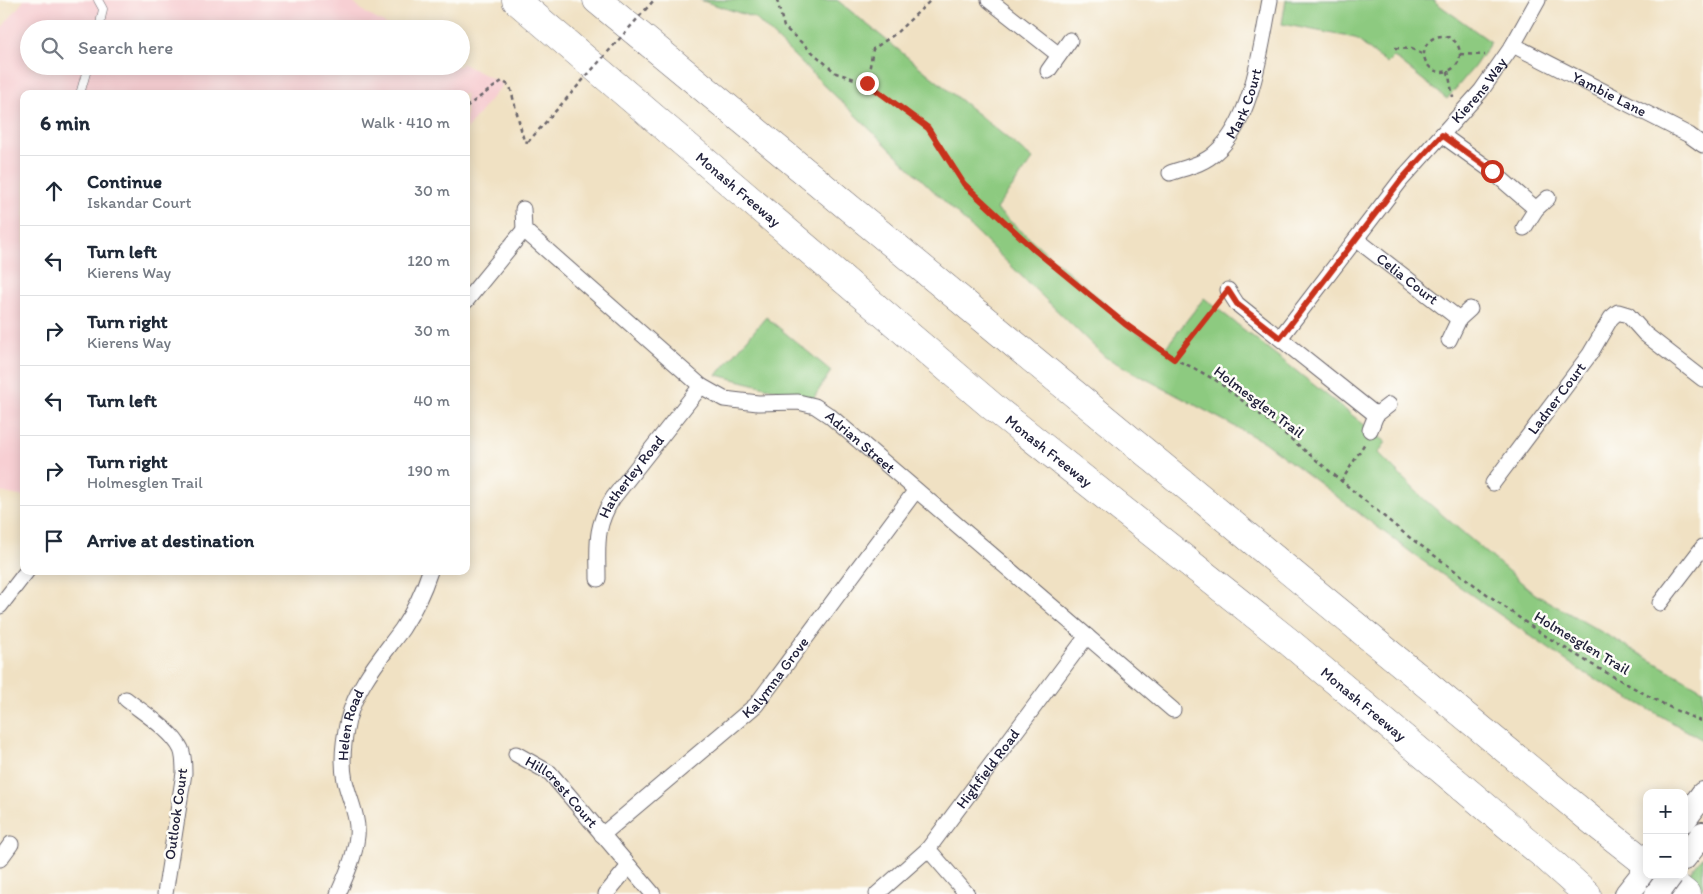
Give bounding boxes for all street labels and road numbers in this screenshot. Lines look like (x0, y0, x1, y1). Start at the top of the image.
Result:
street label: Kierens Way (1447, 54, 1511, 127)
street label: Mark Court (1222, 66, 1266, 142)
street label: Yambie Lane (1569, 68, 1649, 121)
street label: Monash Freeway (692, 148, 784, 231)
street label: Celia Court (1373, 249, 1442, 309)
street label: Ladner Court (1524, 358, 1590, 438)
street label: Holmesglen Trail (1210, 362, 1308, 442)
street label: Adrian Street (822, 407, 899, 477)
street label: Monash Freeway (1001, 411, 1096, 491)
street label: Hatherley Road (595, 432, 668, 521)
street label: Holmesglen Trail (1531, 607, 1634, 679)
street label: Kalymna Grove (738, 633, 813, 722)
street label: Monash Freeway (1317, 663, 1410, 745)
street label: Helen Road (334, 686, 368, 761)
street label: Highfield Road (952, 726, 1023, 812)
street label: Hillcrest Court (522, 752, 602, 832)
street label: Outlook Court (161, 767, 191, 861)

